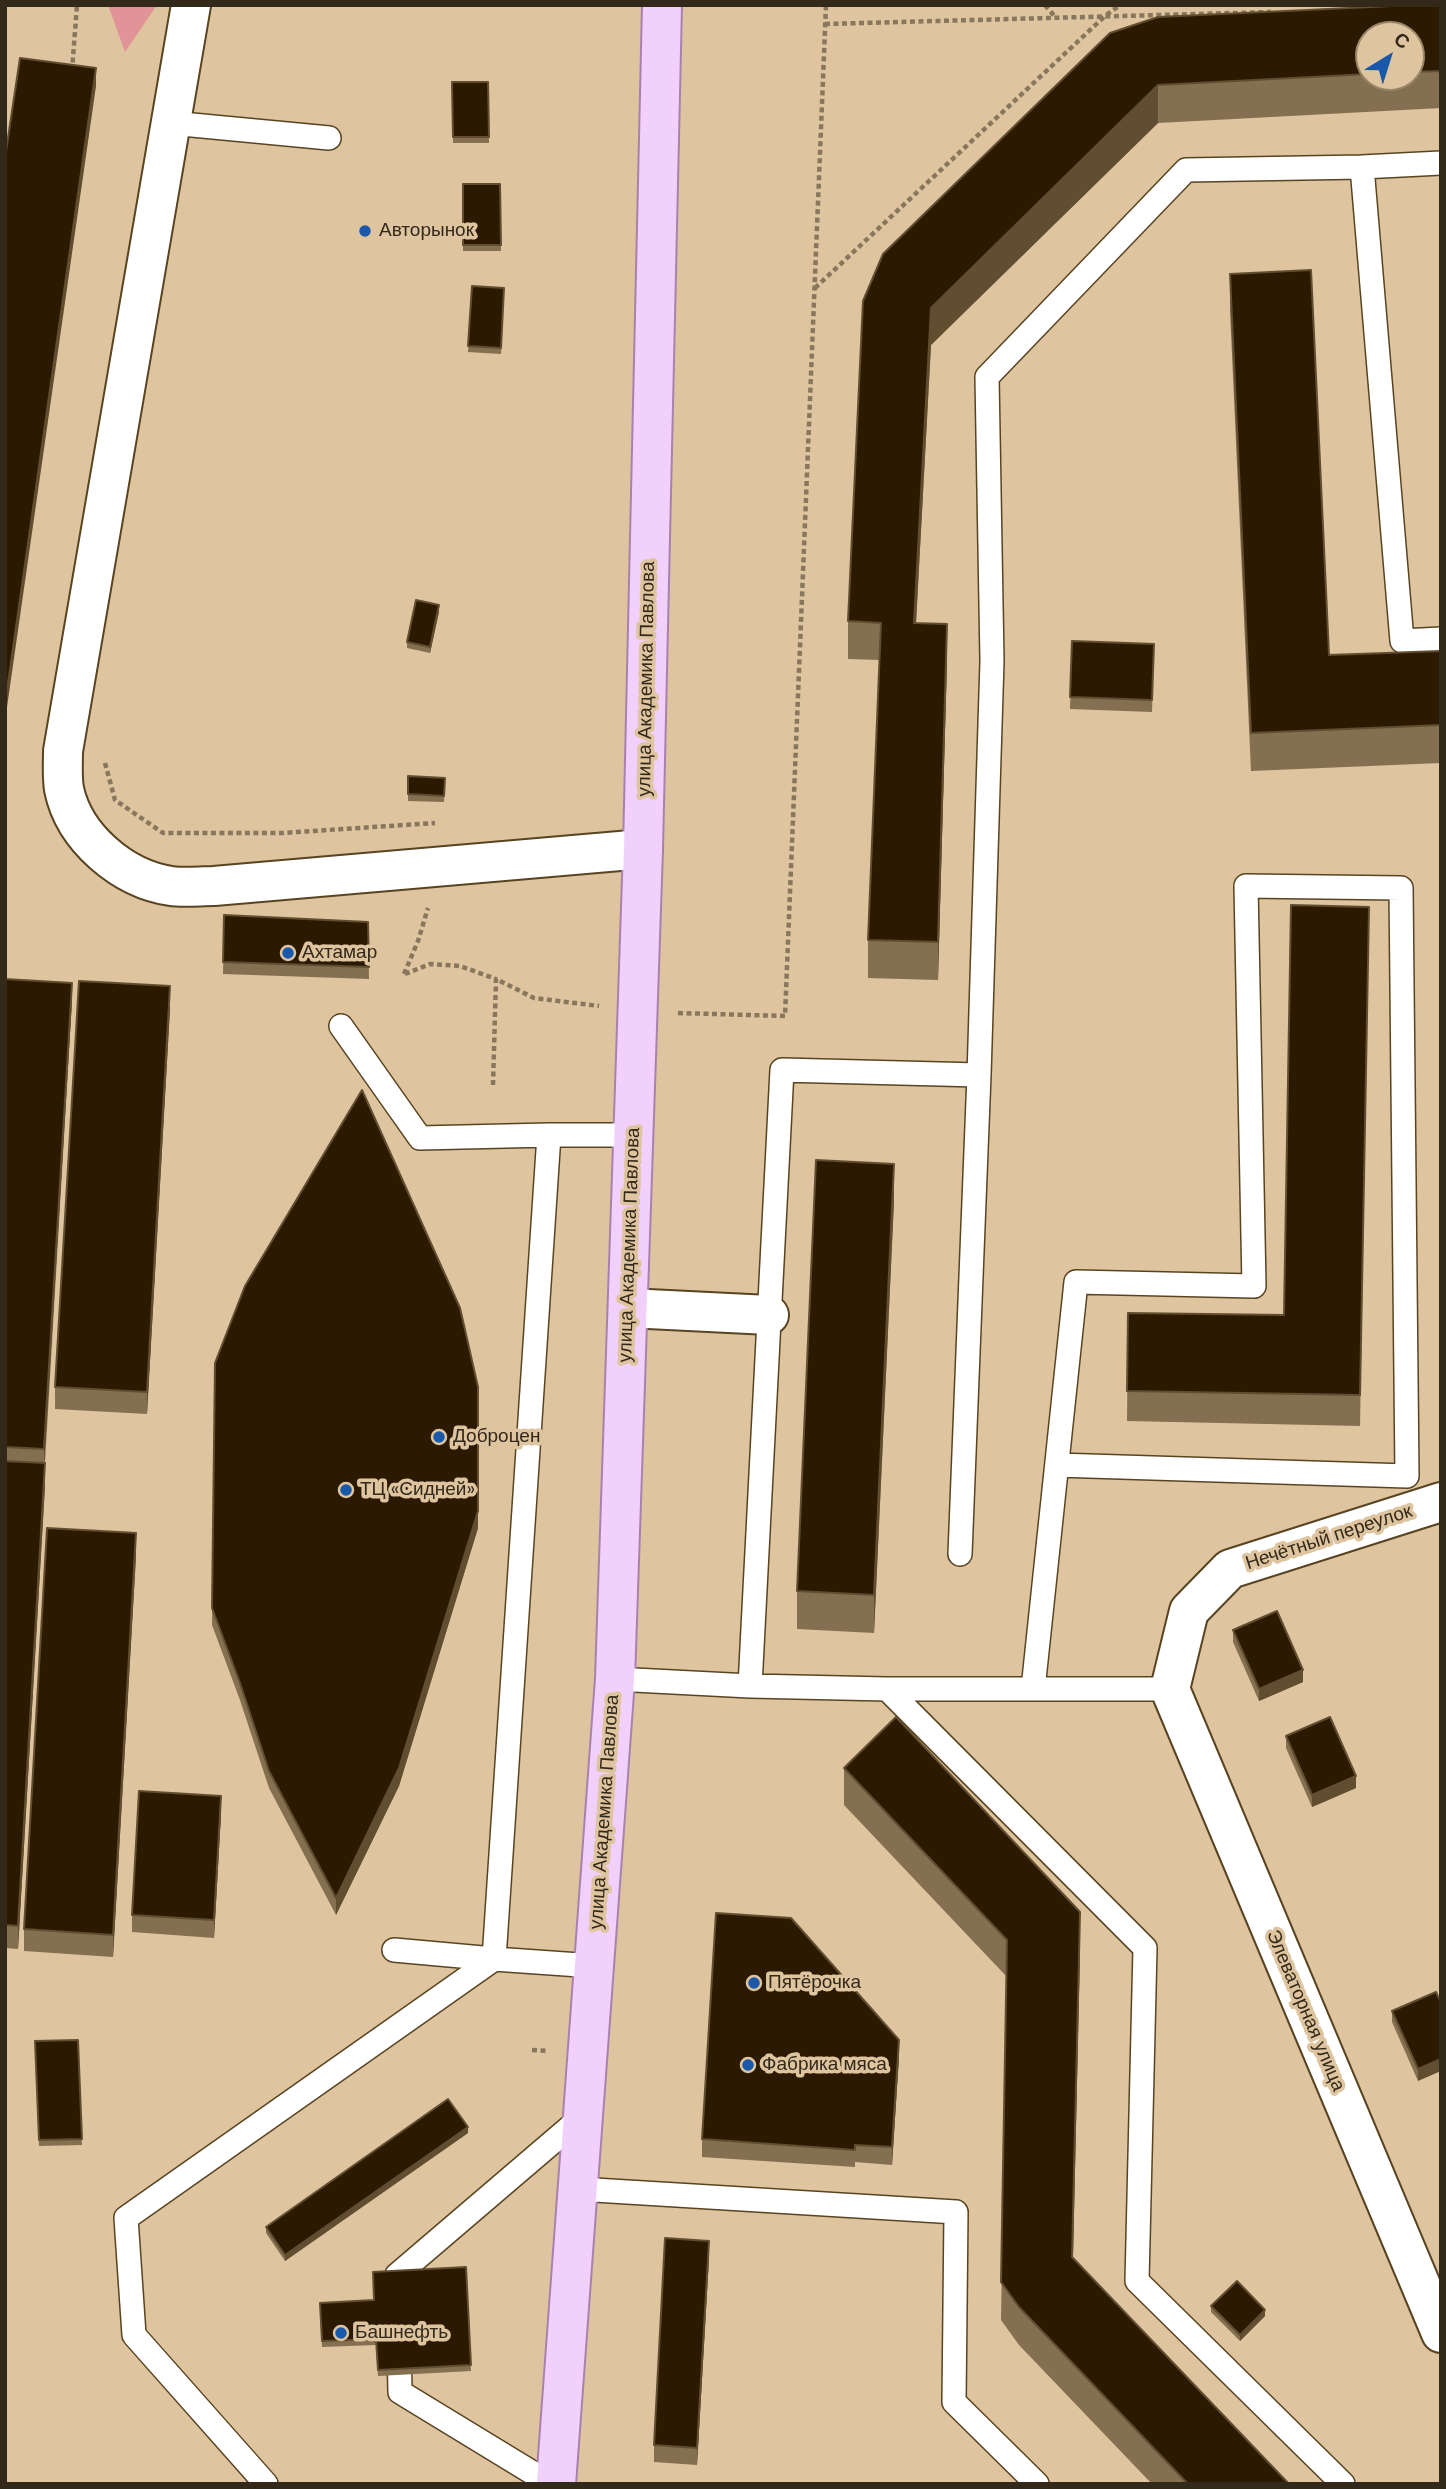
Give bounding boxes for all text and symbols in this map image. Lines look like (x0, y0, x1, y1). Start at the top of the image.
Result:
north arrow (1355, 21, 1425, 91)
text: С (1389, 27, 1415, 55)
place label: Авторынок (379, 220, 474, 242)
marker: Авторынок (357, 223, 373, 239)
street label: улица Академика Павлова (634, 561, 660, 797)
place label: Ахтамар (302, 942, 377, 964)
marker: Ахтамар (280, 945, 296, 961)
street label: улица Академика Павлова (615, 1127, 645, 1363)
place label: Доброцен (453, 1426, 540, 1448)
marker: Доброцен (431, 1429, 447, 1445)
place label: ТЦ «Сидней» (360, 1479, 475, 1501)
marker: ТЦ «Сидней» (338, 1482, 354, 1498)
street label: Нечётный переулок (1243, 1500, 1415, 1576)
street label: улица Академика Павлова (585, 1694, 625, 1930)
street label: Элеваторная улица (1261, 1927, 1349, 2095)
place label: Пятёрочка (768, 1972, 861, 1994)
marker: Пятёрочка (746, 1975, 762, 1991)
place label: Фабрика мяса (762, 2054, 887, 2076)
marker: Фабрика мяса (740, 2057, 756, 2073)
place label: Башнефть (355, 2322, 448, 2344)
marker: Башнефть (333, 2325, 349, 2341)

